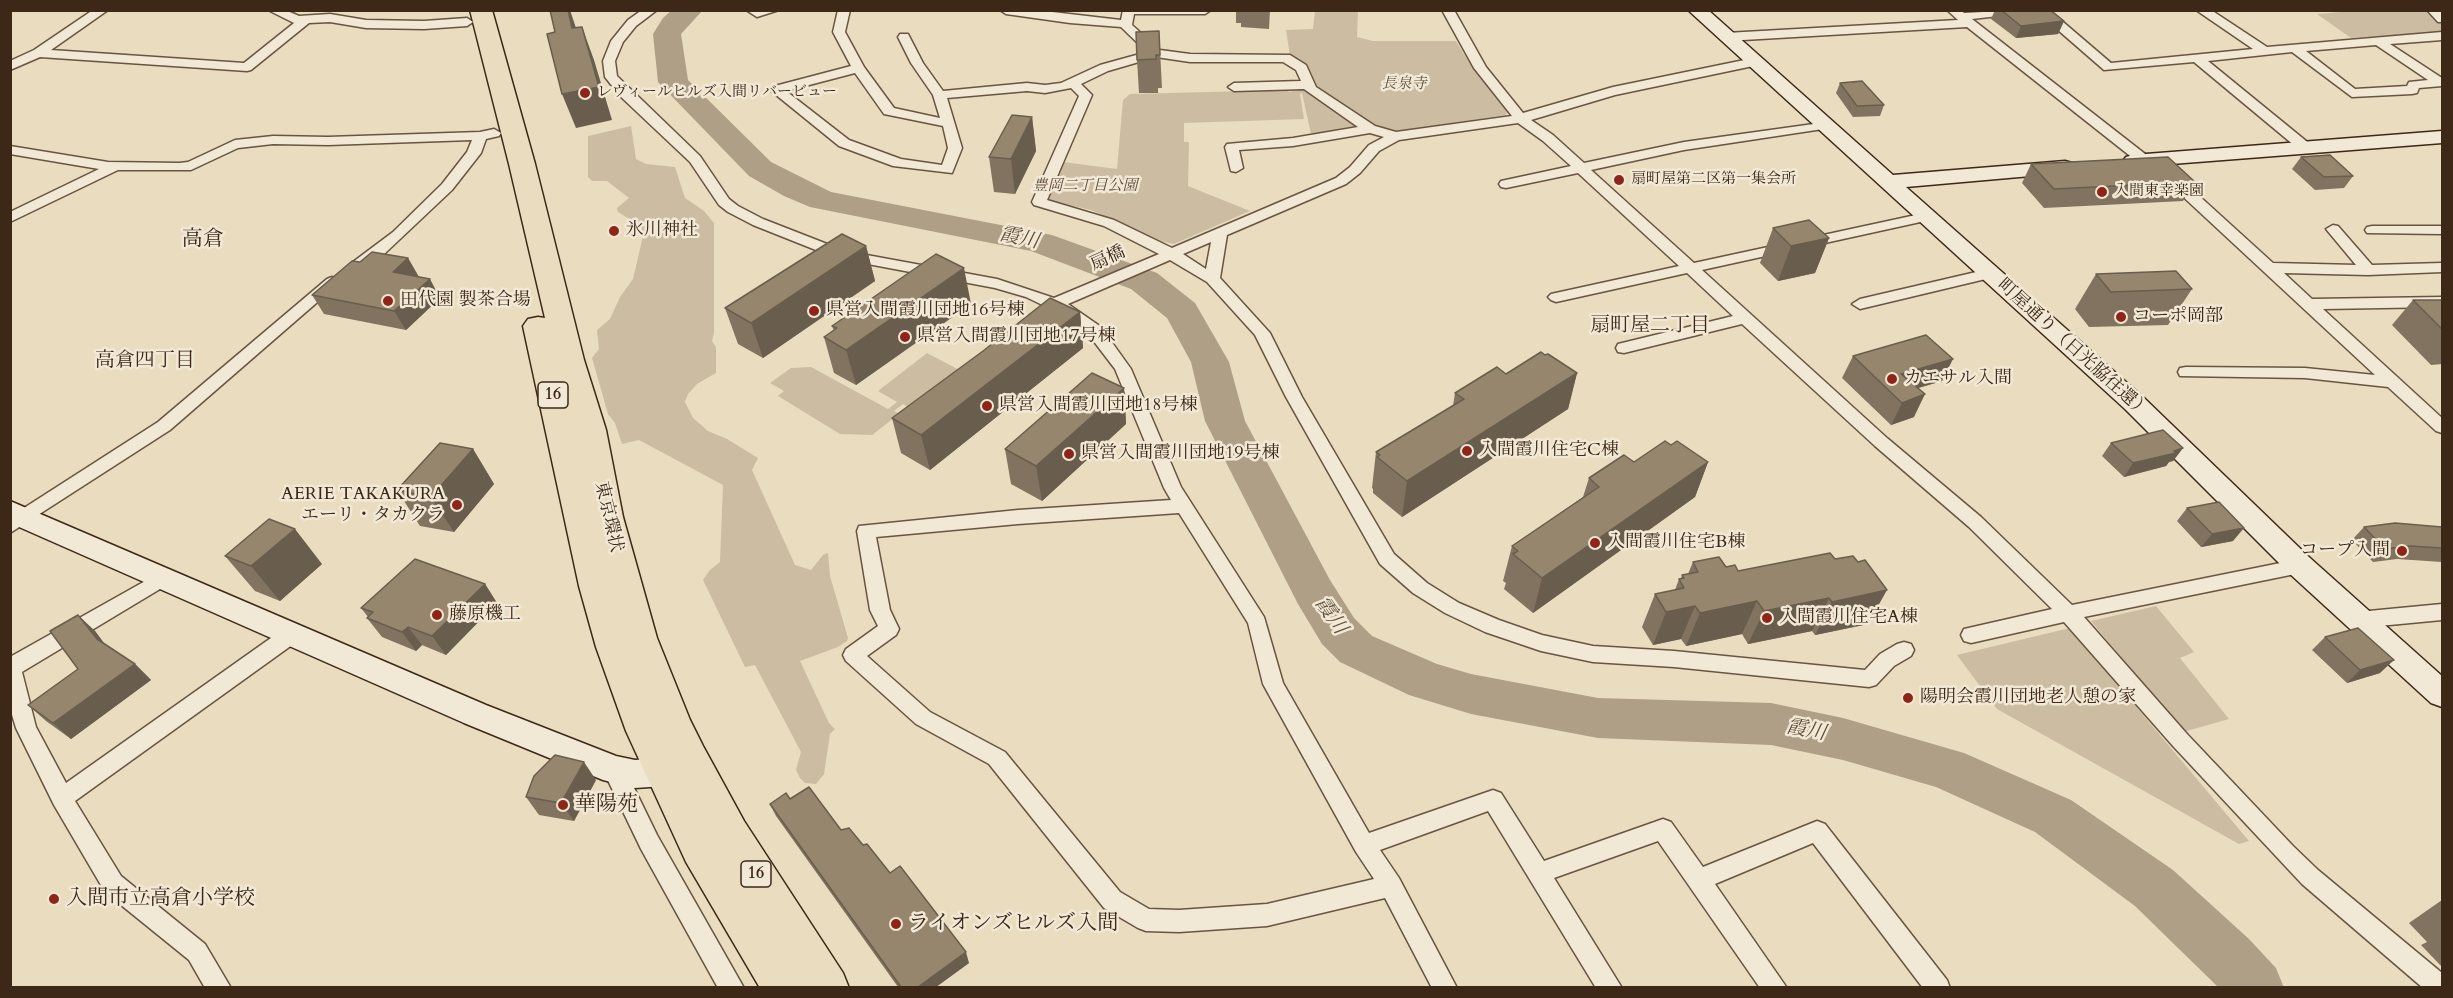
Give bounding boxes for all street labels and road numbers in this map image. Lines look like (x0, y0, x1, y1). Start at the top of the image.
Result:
street label: 扇橋 (1087, 242, 1129, 276)
street label: 町屋通り（日光脇往還） (1992, 275, 2154, 423)
road number: 16 (538, 382, 568, 408)
street label: 東京環状 (589, 479, 627, 555)
road number: 16 (741, 861, 771, 887)

